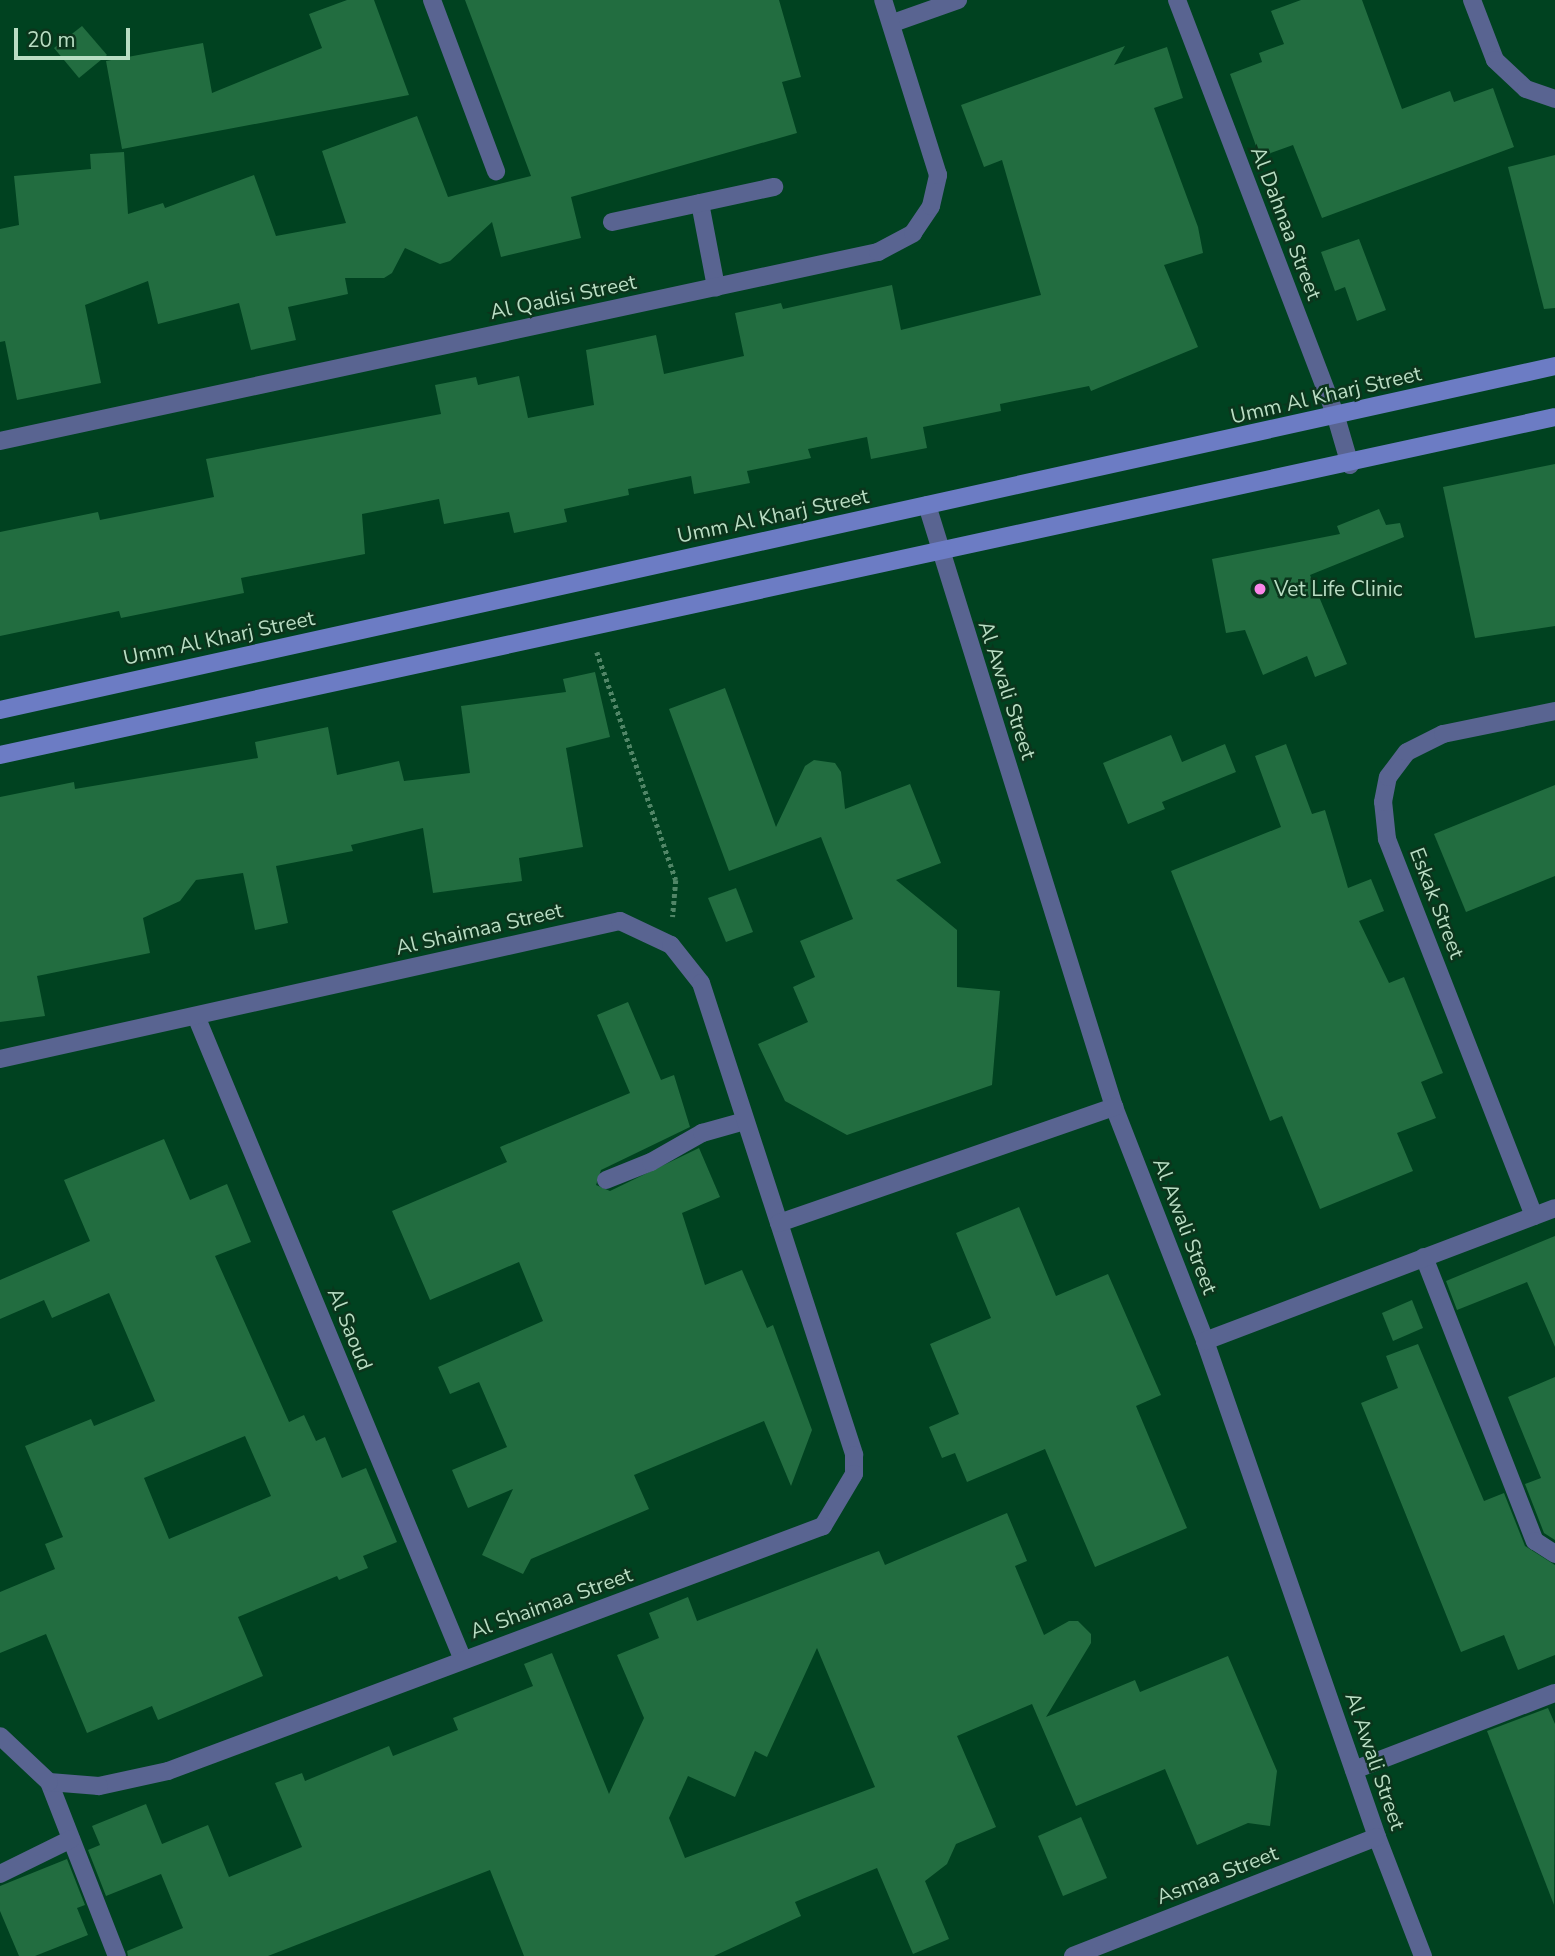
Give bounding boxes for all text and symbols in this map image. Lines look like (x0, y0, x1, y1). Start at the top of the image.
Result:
scale bar (18, 14, 133, 58)
text: 20 m (27, 26, 76, 54)
street label: Al Dahnaa Street (1245, 143, 1327, 303)
street label: Al Qadisi Street (488, 269, 638, 325)
street label: Umm Al Kharj Street (1228, 361, 1424, 429)
street label: Umm Al Kharj Street (675, 483, 871, 549)
place label: Vet Life Clinic (1274, 576, 1402, 602)
marker: Vet Life Clinic (1252, 581, 1268, 597)
street label: Umm Al Kharj Street (121, 605, 317, 671)
street label: Al Awali Street (973, 618, 1041, 762)
street label: Eskak Street (1404, 844, 1470, 962)
street label: Al Shaimaa Street (393, 898, 565, 960)
street label: Al Awali Street (1147, 1154, 1223, 1298)
street label: Al Saoud (322, 1284, 378, 1374)
street label: Al Shaimaa Street (466, 1562, 636, 1644)
street label: Al Awali Street (1340, 1689, 1410, 1833)
street label: Asmaa Street (1153, 1840, 1281, 1910)

